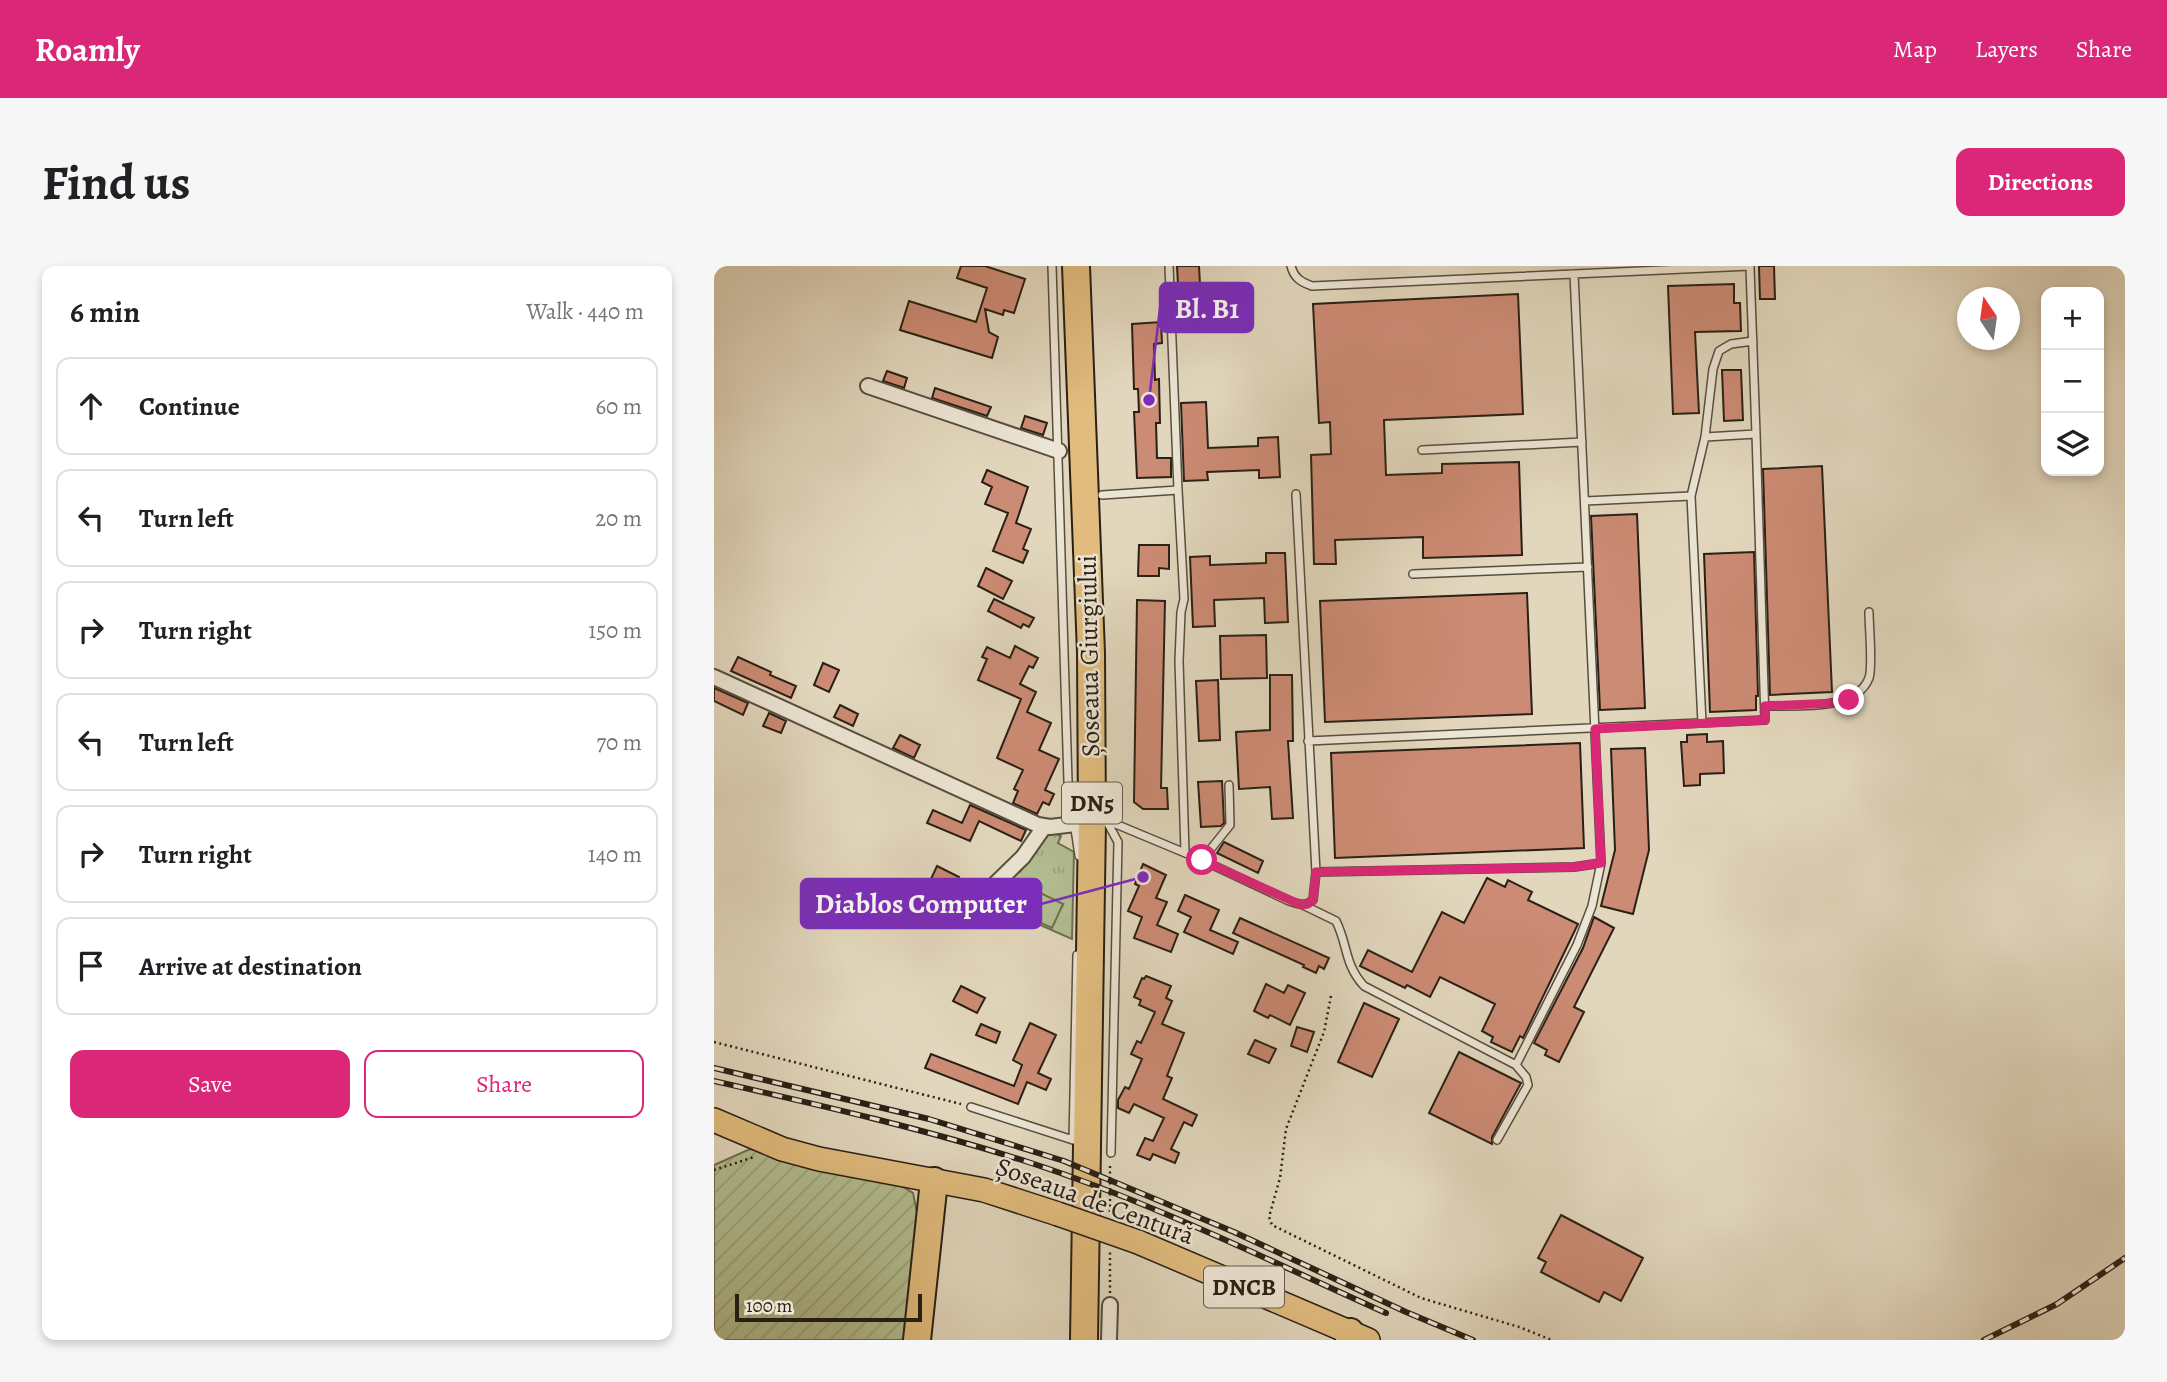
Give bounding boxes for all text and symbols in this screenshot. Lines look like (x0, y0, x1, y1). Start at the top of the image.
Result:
text: Roamly (35, 27, 140, 72)
text: Map (1893, 33, 1937, 65)
text: Layers (1975, 33, 2038, 65)
text: Share (2076, 33, 2132, 65)
button: Directions (1956, 148, 2125, 216)
text: Find us (42, 149, 190, 216)
callout: Bl. B1 (1160, 283, 1253, 332)
north arrow (1957, 287, 2020, 350)
map controls (2041, 287, 2104, 476)
button: + (2041, 287, 2104, 350)
text: Bl. B1 (1175, 290, 1239, 328)
text: 6 min (70, 292, 140, 332)
text: Walk · 440 m (526, 296, 644, 327)
button: − (2041, 350, 2104, 413)
icon: ahead (72, 387, 110, 425)
text: Continue (139, 389, 240, 424)
text: 60 m (595, 391, 642, 422)
button: layers (2041, 413, 2104, 476)
icon: left (72, 499, 110, 537)
text: Turn left (139, 501, 234, 536)
text: 20 m (595, 503, 642, 534)
street label: Șoseaua Giurgiului (1070, 555, 1108, 757)
icon: right (72, 611, 110, 649)
text: Turn right (139, 613, 252, 648)
text: 150 m (588, 615, 642, 646)
route end (1833, 684, 1864, 715)
icon: left (72, 723, 110, 761)
text: Turn left (139, 725, 234, 760)
text: 70 m (596, 727, 642, 758)
road number: DN5 (1062, 782, 1122, 824)
icon: right (72, 835, 110, 873)
text: Turn right (139, 837, 252, 872)
text: 140 m (588, 839, 642, 870)
route start (1186, 844, 1217, 875)
callout: Diablos Computer (801, 879, 1041, 928)
text: Diablos Computer (815, 885, 1028, 923)
icon: arrive (72, 947, 110, 985)
text: Arrive at destination (139, 949, 362, 984)
button: Save (70, 1050, 350, 1118)
button: Share (364, 1050, 644, 1118)
street label: Șoseaua de Centură (991, 1149, 1199, 1253)
road number: DNCB (1204, 1267, 1284, 1308)
scale bar (735, 1291, 922, 1323)
text: 100 m (746, 1293, 792, 1319)

